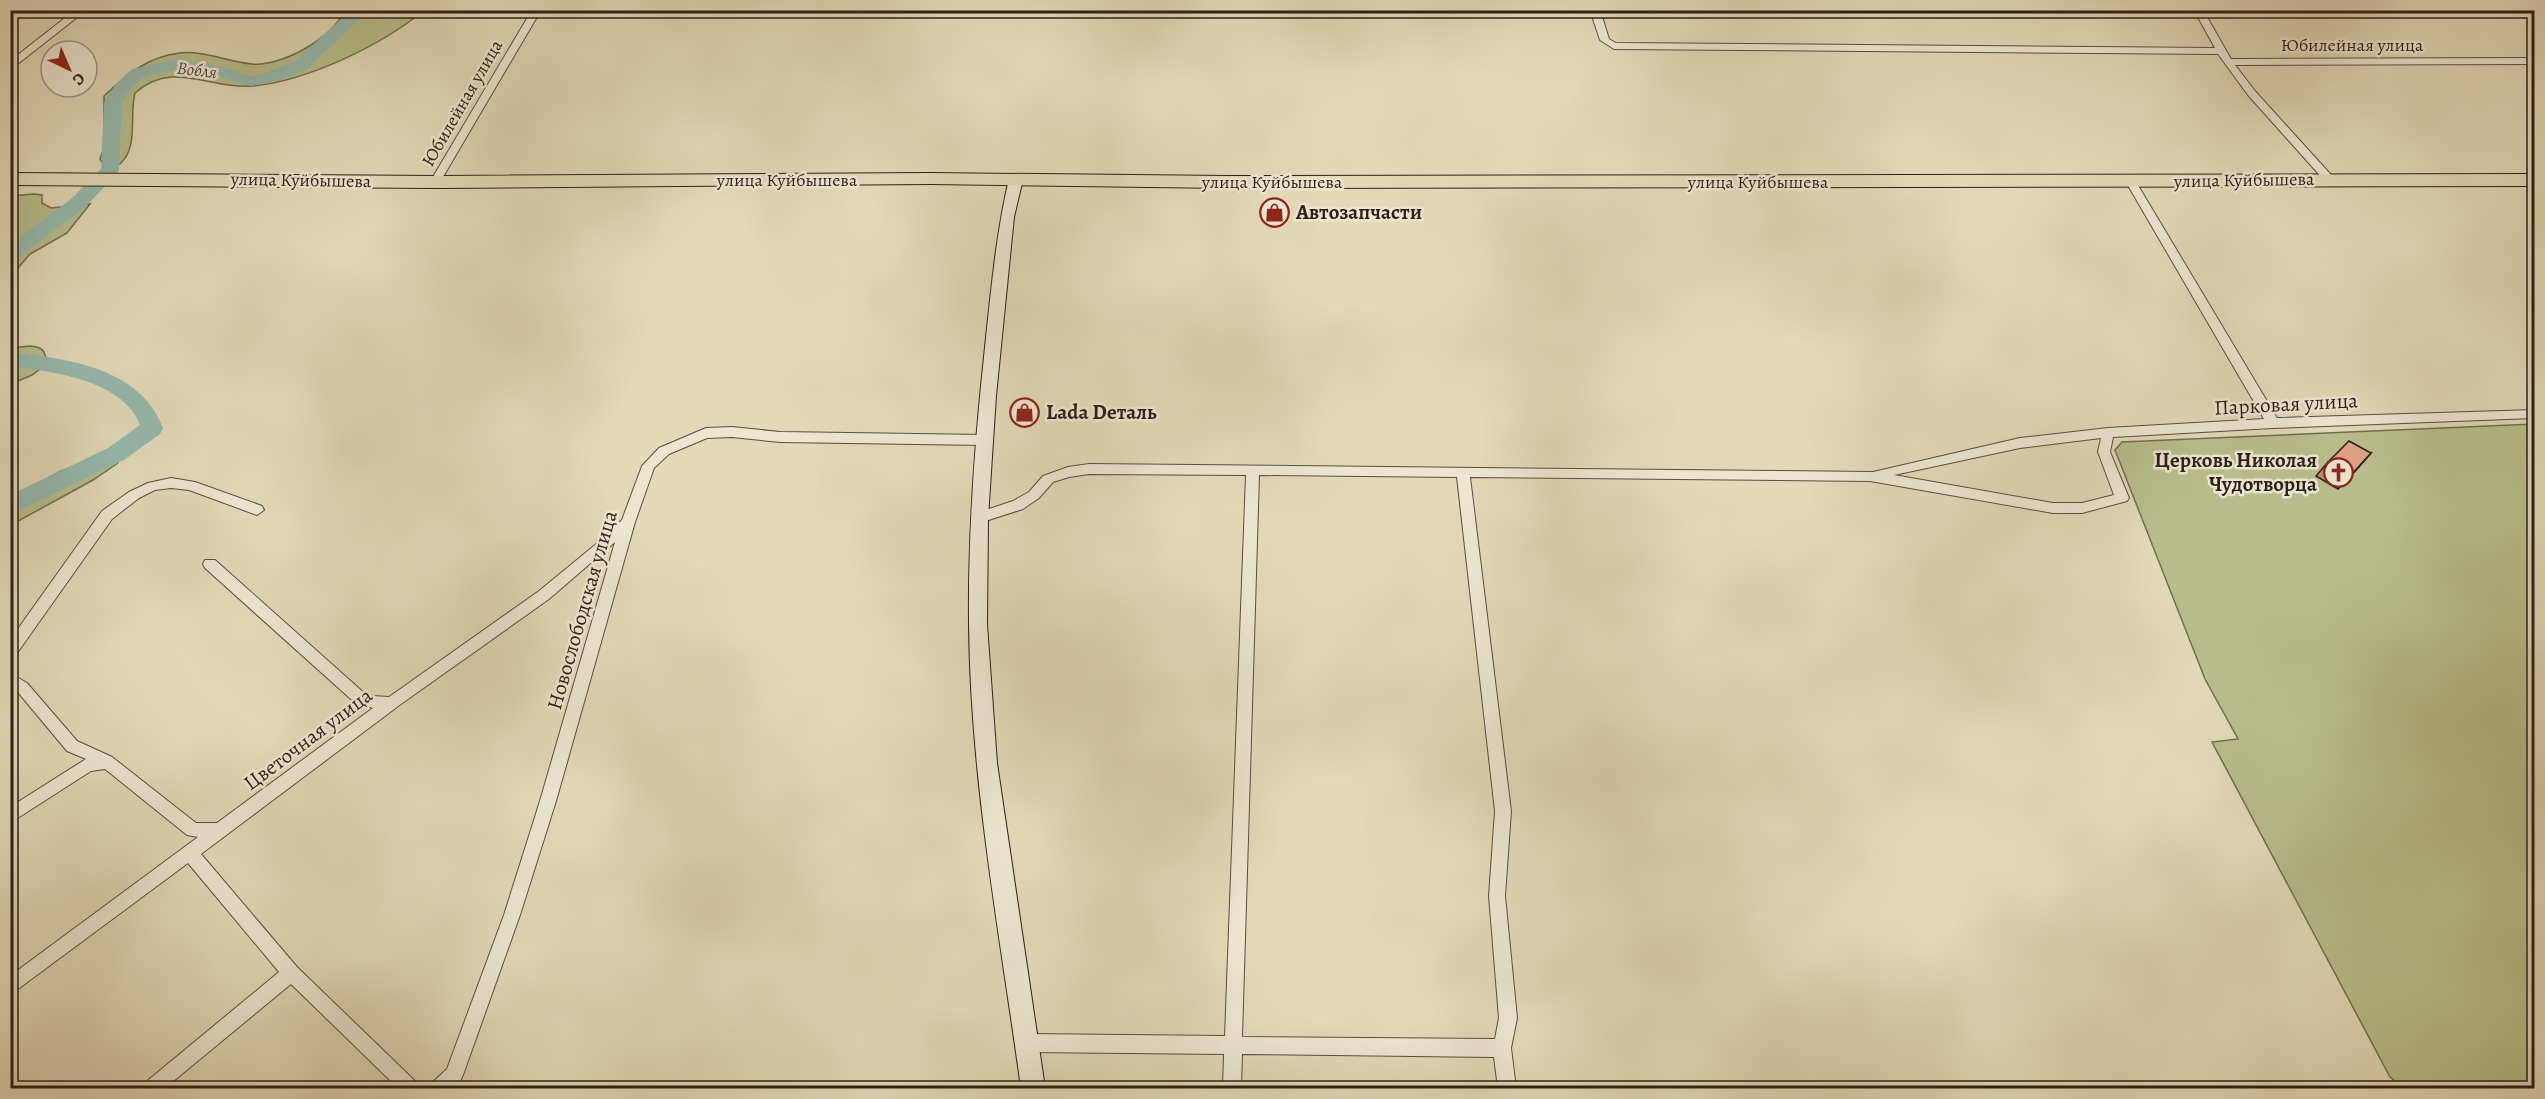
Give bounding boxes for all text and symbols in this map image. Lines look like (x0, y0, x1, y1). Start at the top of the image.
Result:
street label: Юбилейная улица (2281, 33, 2424, 57)
street label: Юбилейная улица (416, 35, 508, 171)
north arrow (39, 39, 99, 99)
water label: Вобля (176, 56, 218, 84)
text: С (67, 68, 90, 91)
street label: улица Куйбышева (230, 167, 372, 193)
street label: улица Куйбышева (2173, 167, 2315, 193)
street label: улица Куйбышева (716, 168, 858, 192)
street label: улица Куйбышева (1201, 170, 1343, 194)
street label: улица Куйбышева (1687, 170, 1829, 194)
shop icon: Автозапчасти (1259, 196, 1291, 228)
place label: Автозапчасти (1295, 198, 1422, 226)
street label: Парковая улица (2213, 386, 2359, 422)
shop icon: Lada Dеталь (1009, 396, 1041, 428)
place label: Lada Dеталь (1046, 398, 1157, 426)
place label: Церковь Николая Чудотворца (2155, 446, 2317, 498)
church icon: Церковь Николая Чудотворца (2322, 456, 2354, 488)
street label: Новослободская улица (540, 507, 624, 713)
street label: Цветочная улица (238, 681, 378, 797)

